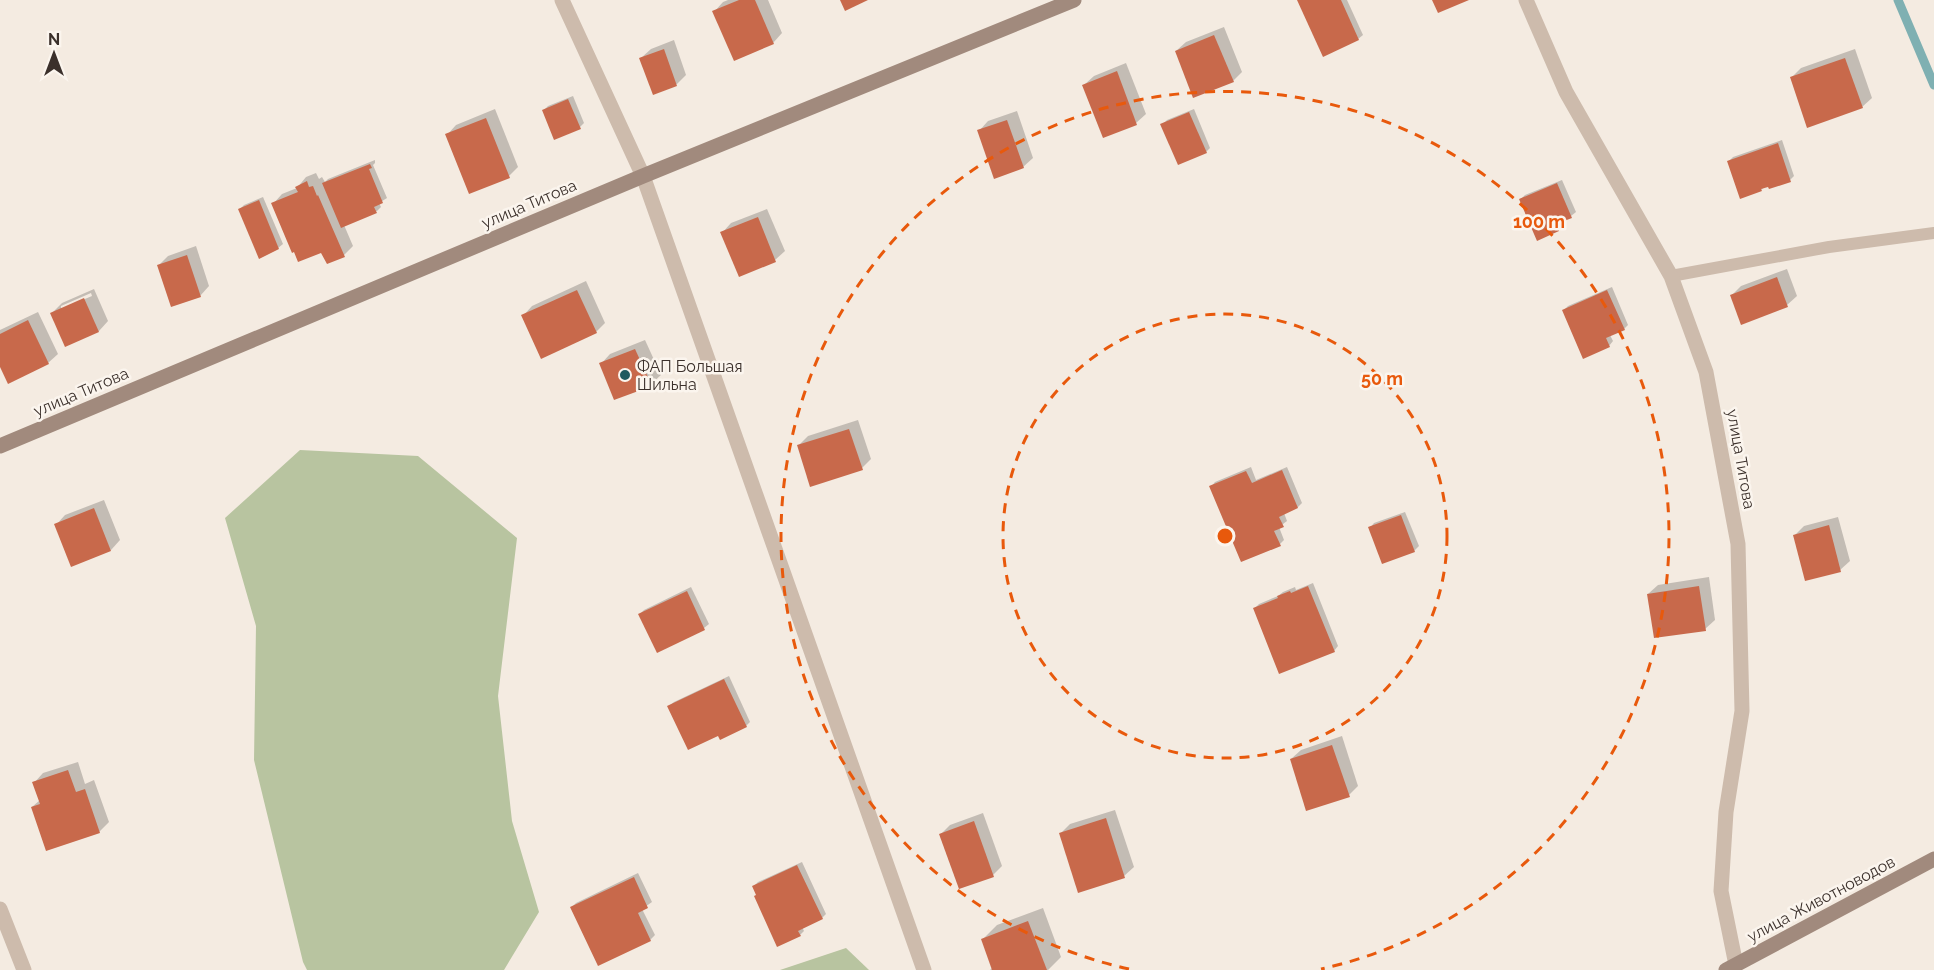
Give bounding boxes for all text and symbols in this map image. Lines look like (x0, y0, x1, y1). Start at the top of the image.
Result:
north arrow (24, 24, 84, 84)
text: N (48, 30, 60, 49)
street label: улица Титова (479, 175, 579, 233)
text: 100 m (1513, 211, 1565, 232)
place label: ФАП Большая Шильна (637, 357, 742, 394)
street label: улица Титова (31, 363, 131, 421)
marker: ФАП Большая Шильна (618, 368, 632, 382)
text: 50 m (1361, 368, 1403, 389)
street label: улица Титова (1723, 408, 1759, 510)
centre of rings (1215, 526, 1235, 546)
street label: улица Животноводов (1744, 852, 1898, 946)

